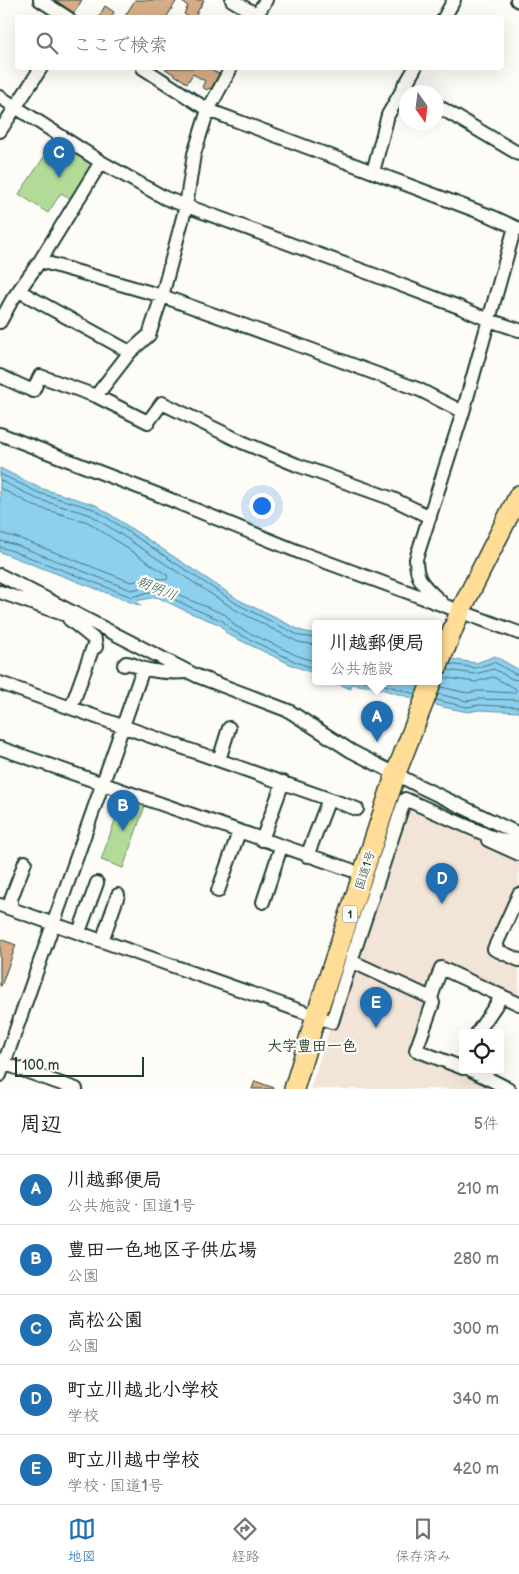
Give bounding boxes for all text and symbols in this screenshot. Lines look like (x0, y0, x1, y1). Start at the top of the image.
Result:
search box (15, 15, 504, 70)
icon: search (33, 29, 61, 57)
text: ここで検索 (73, 34, 168, 57)
north arrow (399, 85, 444, 130)
pin: C (43, 137, 75, 178)
your location (249, 493, 275, 519)
water label: 朝明川 (134, 573, 179, 604)
popup (312, 620, 442, 685)
text: 川越郵便局 (329, 632, 425, 655)
text: 公共施設 (329, 660, 394, 679)
pin: A (361, 701, 393, 742)
pin: B (107, 790, 139, 831)
street label: 国道1号 (352, 849, 379, 892)
pin: D (426, 863, 458, 904)
road number: 1 (342, 906, 358, 922)
pin: E (360, 987, 392, 1028)
map controls (459, 1029, 504, 1074)
button: locate (459, 1029, 504, 1074)
district label: 大字豊田一色 (267, 1037, 357, 1056)
scale bar (15, 1054, 144, 1077)
text: 100 m (22, 1057, 59, 1074)
text: 周辺 (20, 1112, 62, 1137)
text: 5件 (474, 1115, 499, 1134)
text: 川越郵便局 (67, 1169, 162, 1192)
text: A (31, 1180, 41, 1199)
text: 210 m (457, 1180, 499, 1199)
text: 公共施設 · 国道1号 (67, 1197, 196, 1216)
text: 豊田一色地区子供広場 (67, 1239, 257, 1262)
text: B (30, 1250, 42, 1269)
text: 280 m (453, 1250, 499, 1269)
text: 公園 (67, 1267, 99, 1286)
text: 高松公園 (67, 1309, 143, 1332)
text: C (30, 1320, 42, 1339)
text: 300 m (453, 1320, 499, 1339)
text: 公園 (67, 1337, 99, 1356)
text: 町立川越北小学校 (67, 1379, 219, 1402)
text: D (30, 1390, 42, 1409)
text: 340 m (452, 1390, 499, 1409)
text: 学校 (67, 1407, 99, 1426)
text: 町立川越中学校 (67, 1449, 200, 1472)
text: E (31, 1460, 41, 1479)
text: 420 m (453, 1460, 499, 1479)
text: 学校 · 国道1号 (67, 1477, 164, 1496)
tab: 地図 (68, 1515, 96, 1565)
tab: 経路 (231, 1515, 259, 1565)
tab: 保存済み (395, 1515, 451, 1565)

